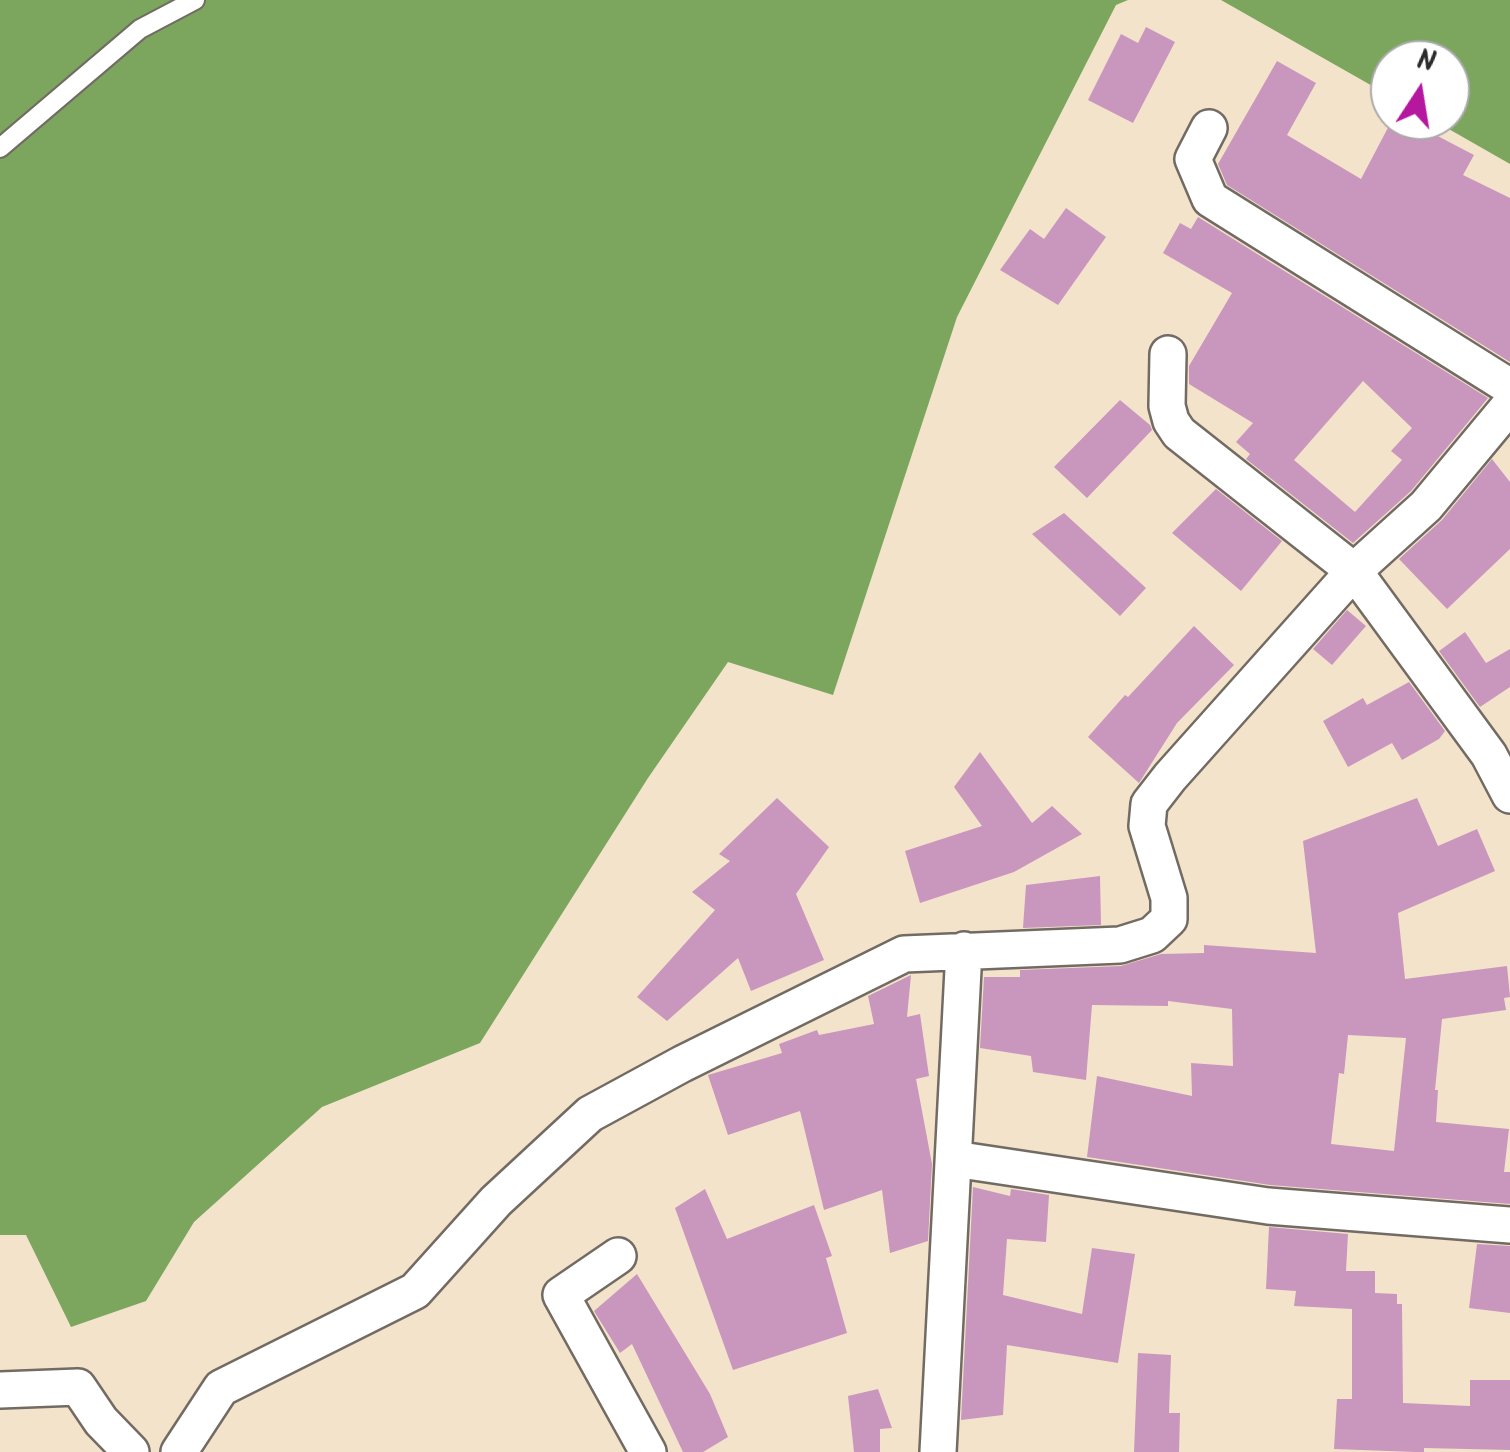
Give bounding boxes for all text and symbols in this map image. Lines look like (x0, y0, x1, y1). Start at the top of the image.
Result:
text: N (1413, 38, 1439, 86)
north arrow (1370, 40, 1470, 140)

